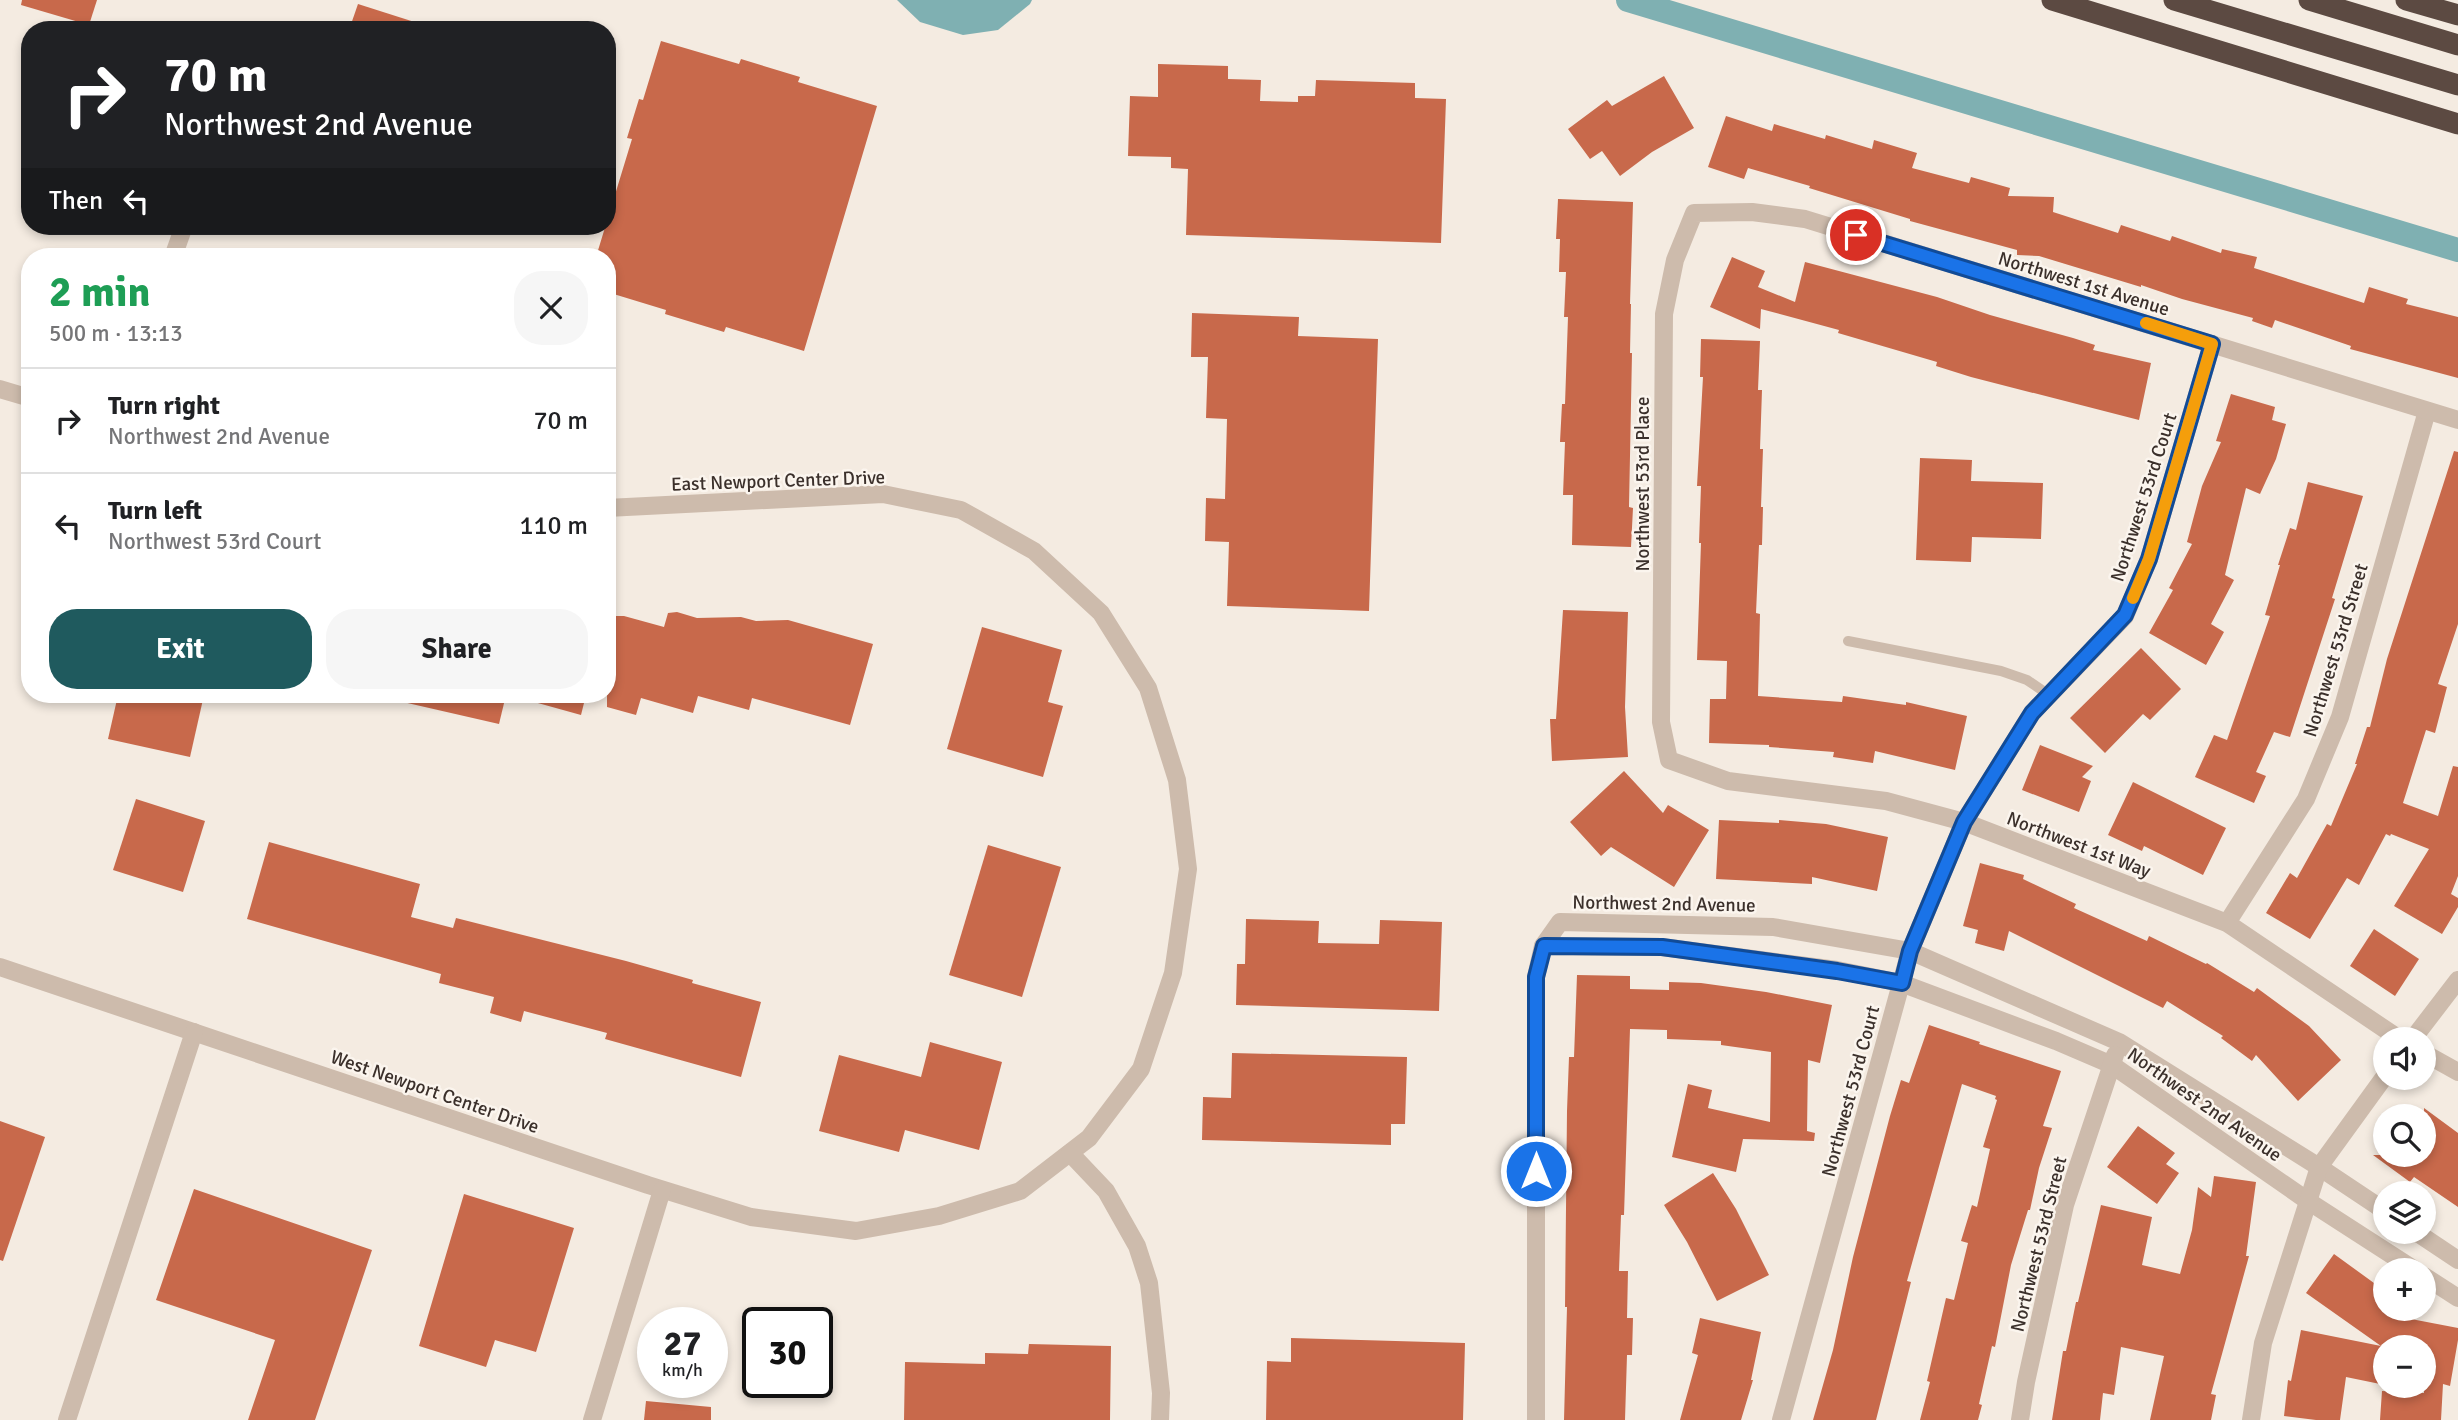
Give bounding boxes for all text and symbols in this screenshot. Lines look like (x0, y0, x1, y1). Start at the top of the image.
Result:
text: 70 m (164, 45, 267, 105)
icon: right (49, 49, 140, 140)
text: Northwest 2nd Avenue (164, 105, 473, 144)
icon: left (117, 182, 155, 220)
text: Then (49, 185, 103, 217)
pin (1826, 205, 1886, 265)
icon: arrive (1837, 216, 1875, 254)
street label: Northwest 1st Avenue (1995, 246, 2172, 321)
text: 2 min (49, 267, 150, 318)
button: close (514, 271, 588, 345)
text: 500 m · 13:13 (49, 319, 183, 348)
text: Turn right (108, 390, 220, 422)
street label: Northwest 53rd Place (1631, 397, 1655, 571)
icon: right (49, 402, 87, 440)
text: 70 m (533, 405, 588, 437)
street label: Northwest 53rd Court (2105, 409, 2183, 585)
text: Northwest 2nd Avenue (108, 422, 330, 451)
street label: East Newport Center Drive (671, 465, 886, 497)
text: Turn left (108, 495, 202, 527)
icon: left (49, 507, 87, 545)
text: 110 m (519, 510, 588, 542)
text: Northwest 53rd Court (108, 527, 321, 556)
street label: Northwest 53rd Street (2298, 560, 2374, 740)
button: Exit (49, 609, 312, 689)
button: Share (326, 609, 588, 689)
street label: Northwest 1st Way (2003, 806, 2154, 883)
street label: Northwest 2nd Avenue (1572, 890, 1756, 918)
street label: Northwest 53rd Court (1817, 1003, 1885, 1179)
map controls (2373, 1027, 2436, 1398)
button: sound (2373, 1027, 2436, 1090)
street label: Northwest 2nd Avenue (2122, 1042, 2286, 1167)
street label: West Newport Center Drive (327, 1045, 542, 1139)
button: search (2373, 1104, 2436, 1167)
position arrow (1499, 1134, 1573, 1208)
street label: Northwest 53rd Street (2006, 1154, 2072, 1335)
button: layers (2373, 1181, 2436, 1244)
button: + (2373, 1258, 2436, 1321)
speed limit sign: 30 (742, 1307, 833, 1398)
text: 27 (664, 1322, 701, 1365)
button: − (2373, 1335, 2436, 1398)
text: km/h (662, 1359, 703, 1381)

